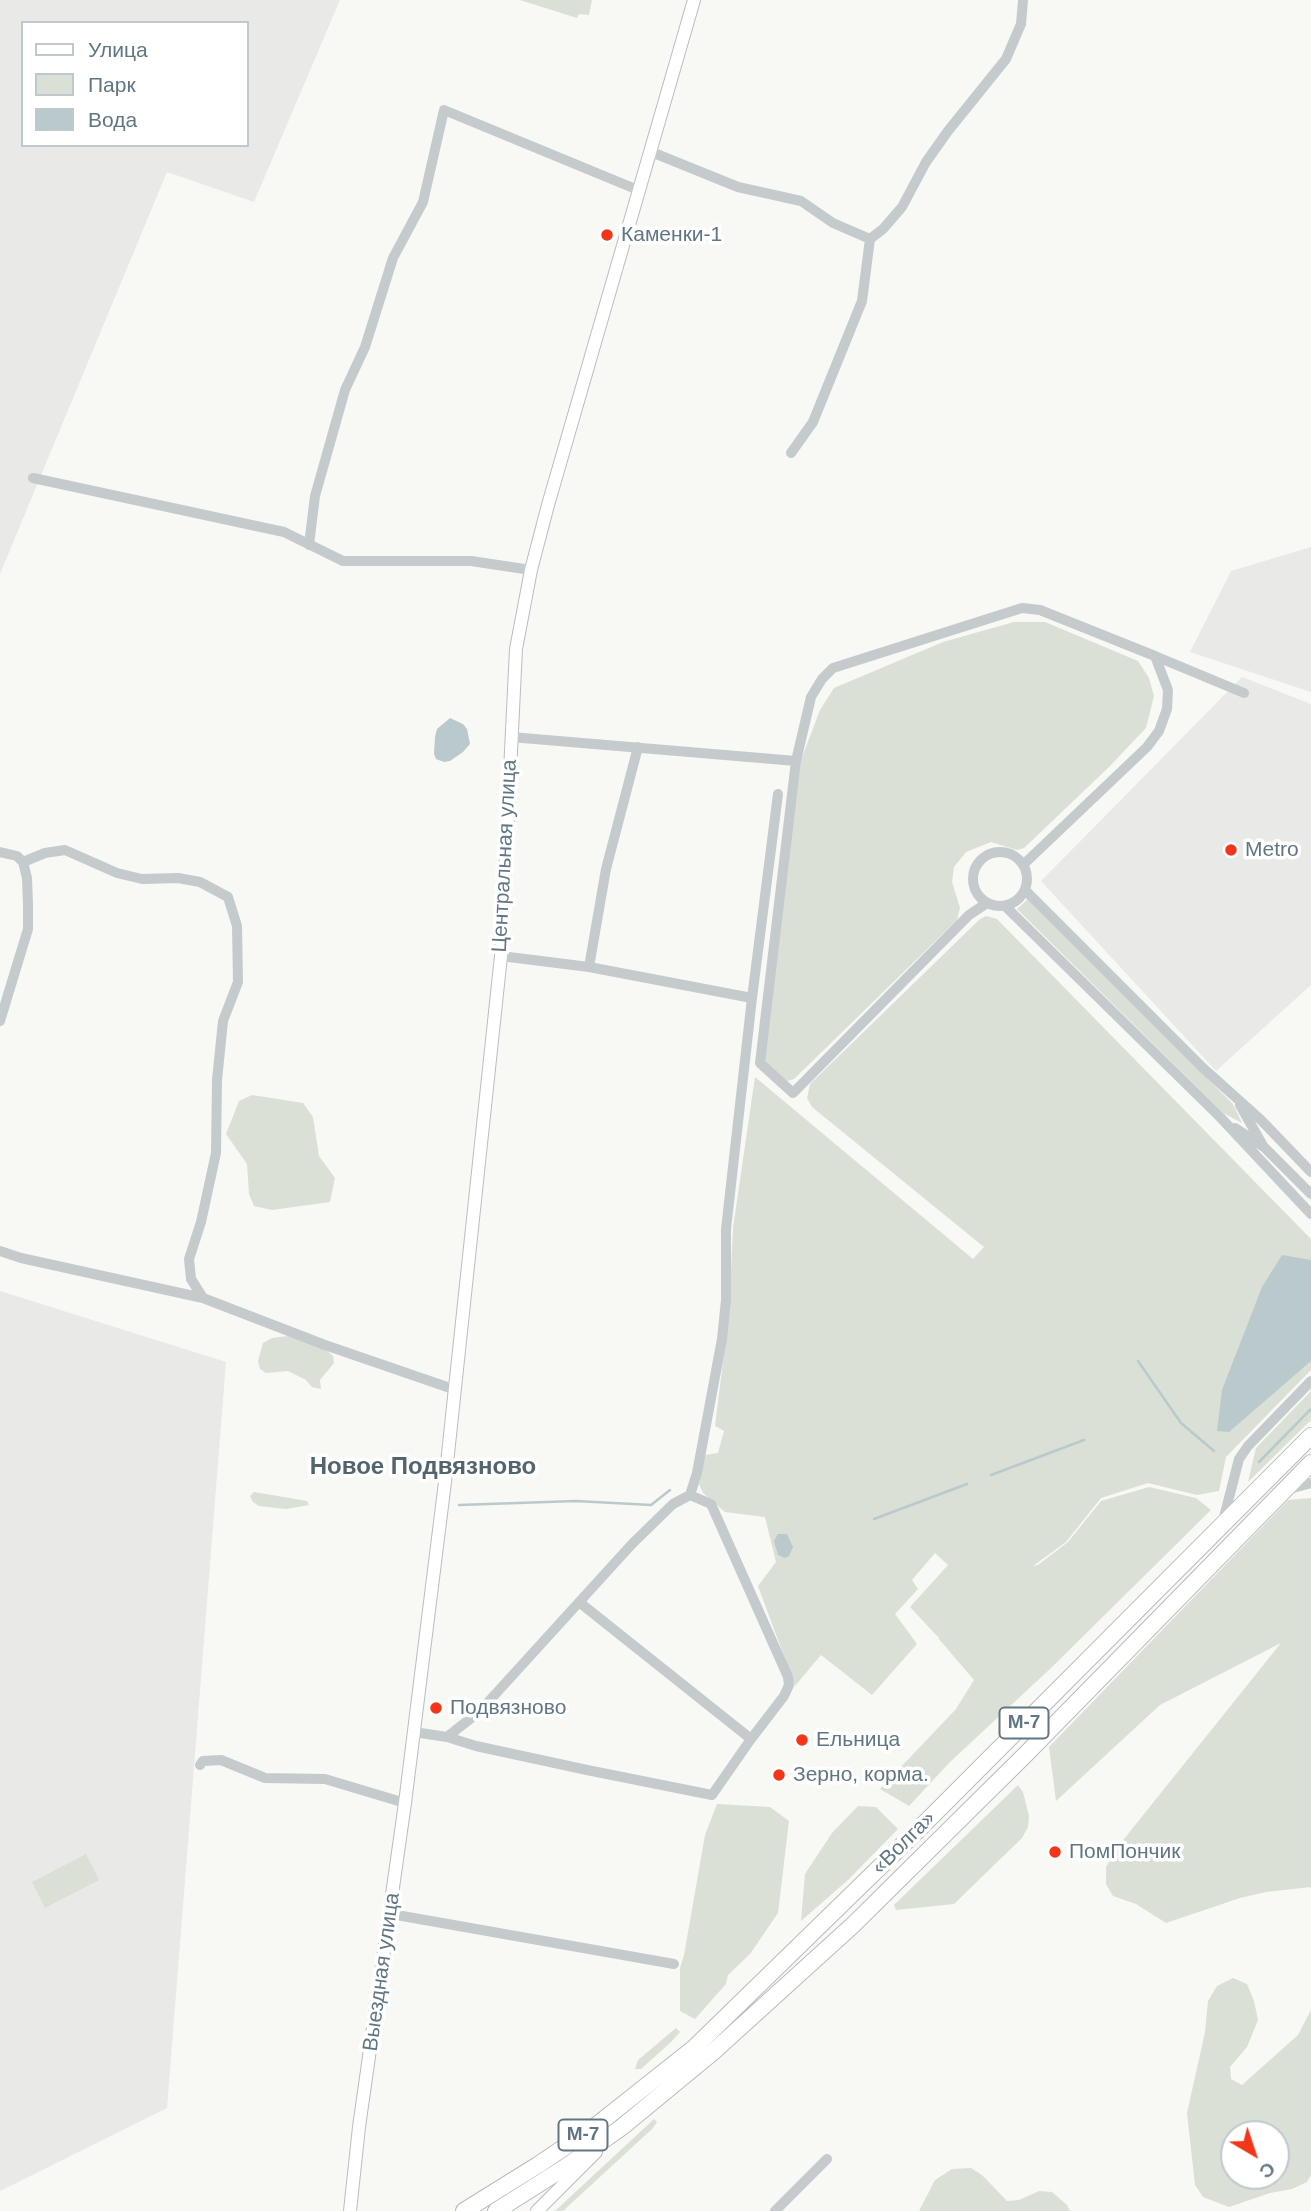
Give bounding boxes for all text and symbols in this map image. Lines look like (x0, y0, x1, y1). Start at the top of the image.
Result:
legend (21, 21, 248, 147)
text: Улица (88, 38, 148, 61)
text: Парк (88, 73, 136, 96)
text: Вода (88, 108, 137, 131)
place label: Каменки-1 (621, 222, 722, 248)
marker: Каменки-1 (599, 227, 615, 243)
street label: Центральная улица (487, 759, 523, 953)
place label: Metro (1245, 837, 1299, 863)
marker: Metro (1223, 842, 1239, 858)
district label: Новое Подвязново (310, 1453, 536, 1481)
place label: Подвязново (450, 1695, 566, 1721)
marker: Подвязново (428, 1700, 444, 1716)
road number: М-7 (1000, 1708, 1048, 1738)
place label: Ельница (816, 1727, 900, 1753)
marker: Ельница (794, 1732, 810, 1748)
place label: Зерно, корма. (793, 1762, 929, 1788)
marker: Зерно, корма. (771, 1767, 787, 1783)
street label: «Волга» (867, 1806, 941, 1880)
place label: ПомПончик (1069, 1839, 1180, 1865)
marker: ПомПончик (1047, 1844, 1063, 1860)
street label: Выездная улица (358, 1891, 406, 2053)
road number: М-7 (558, 2120, 608, 2150)
north arrow (1220, 2120, 1290, 2190)
text: С (1255, 2158, 1279, 2183)

